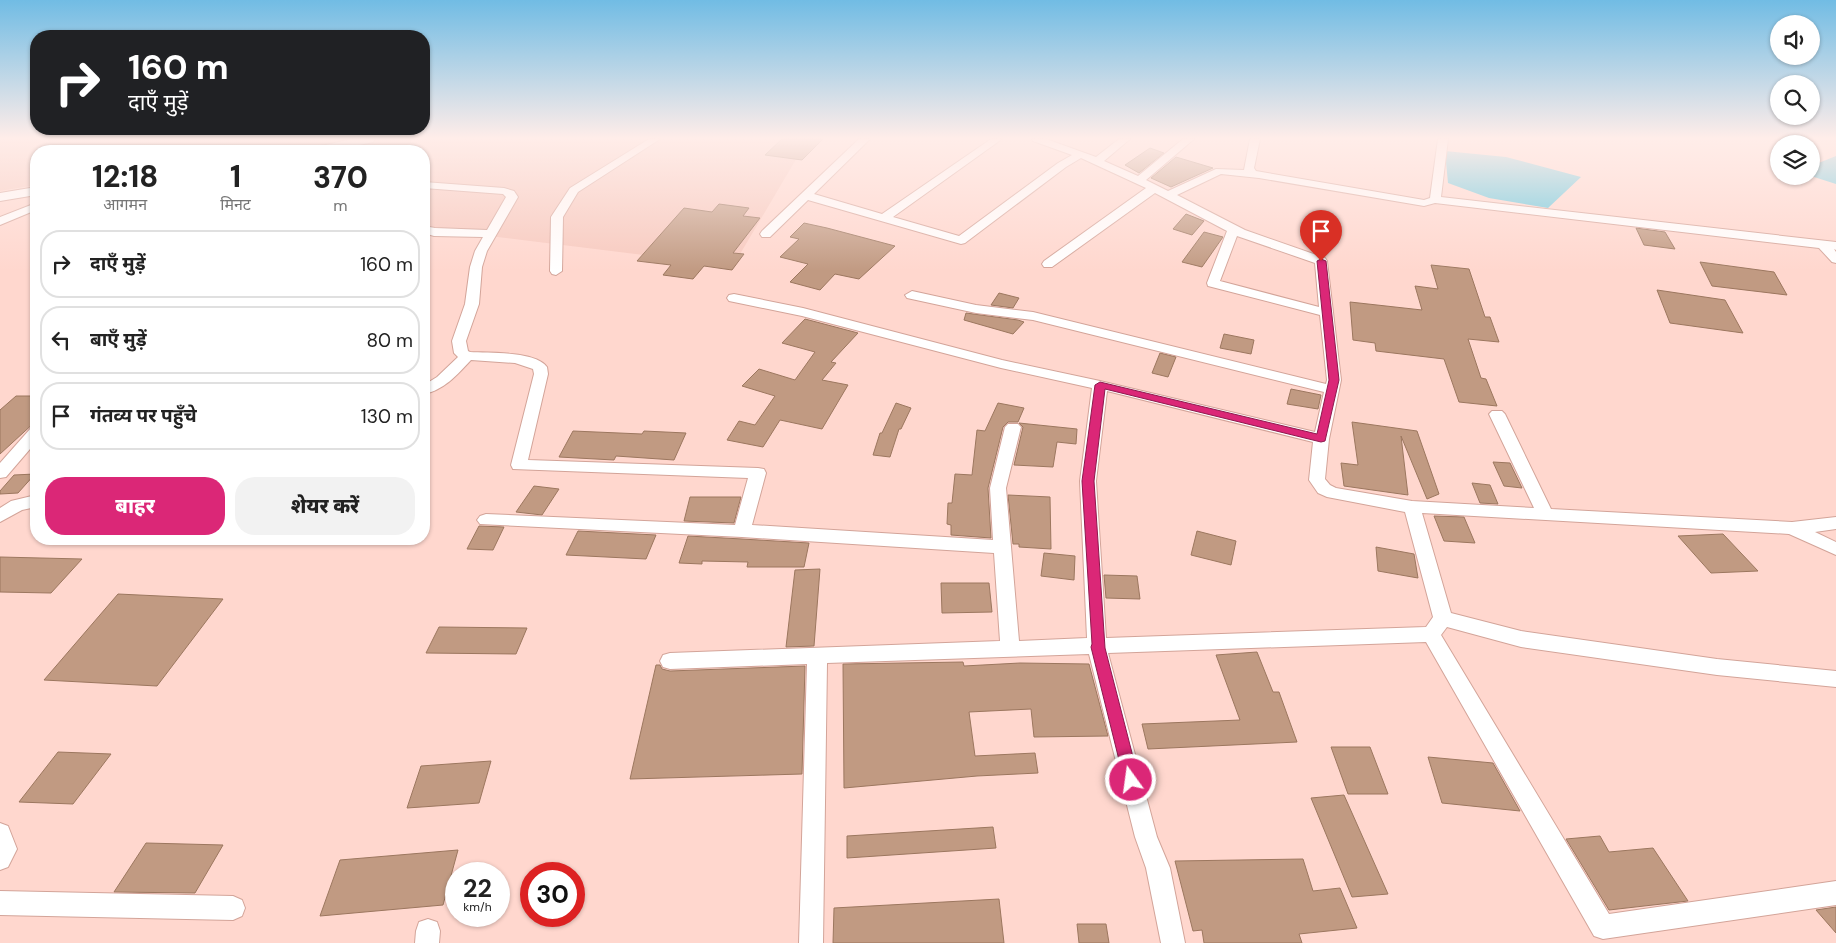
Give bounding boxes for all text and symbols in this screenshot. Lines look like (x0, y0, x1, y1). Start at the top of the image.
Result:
map controls (1770, 15, 1820, 185)
button: sound (1770, 15, 1820, 65)
text: 160 m (128, 44, 229, 90)
icon: right (45, 50, 110, 115)
button: search (1770, 75, 1820, 125)
text: दाएँ मुड़ें (128, 88, 188, 117)
button: layers (1770, 135, 1820, 185)
text: 12:18 (92, 157, 158, 196)
text: 1 (230, 157, 241, 196)
text: 370 (313, 158, 368, 197)
text: आगमन (103, 194, 147, 215)
text: मिनट (220, 194, 251, 215)
text: m (333, 195, 348, 216)
pin (1300, 210, 1342, 261)
icon: arrive (1307, 217, 1335, 245)
icon: right (47, 250, 75, 278)
text: दाएँ मुड़ें (90, 251, 145, 276)
text: 160 m (360, 252, 413, 277)
icon: left (47, 326, 75, 354)
text: बाएँ मुड़ें (90, 327, 147, 352)
text: 80 m (366, 328, 413, 353)
icon: arrive (47, 402, 75, 430)
text: गंतव्य पर पहुँचे (90, 403, 197, 428)
text: 130 m (361, 404, 413, 429)
button: बाहर (45, 477, 225, 535)
button: शेयर करें (235, 477, 415, 535)
position arrow (1104, 753, 1156, 805)
speed limit sign: 30 (520, 862, 585, 927)
text: 22 (463, 872, 492, 905)
text: km/h (463, 899, 492, 915)

